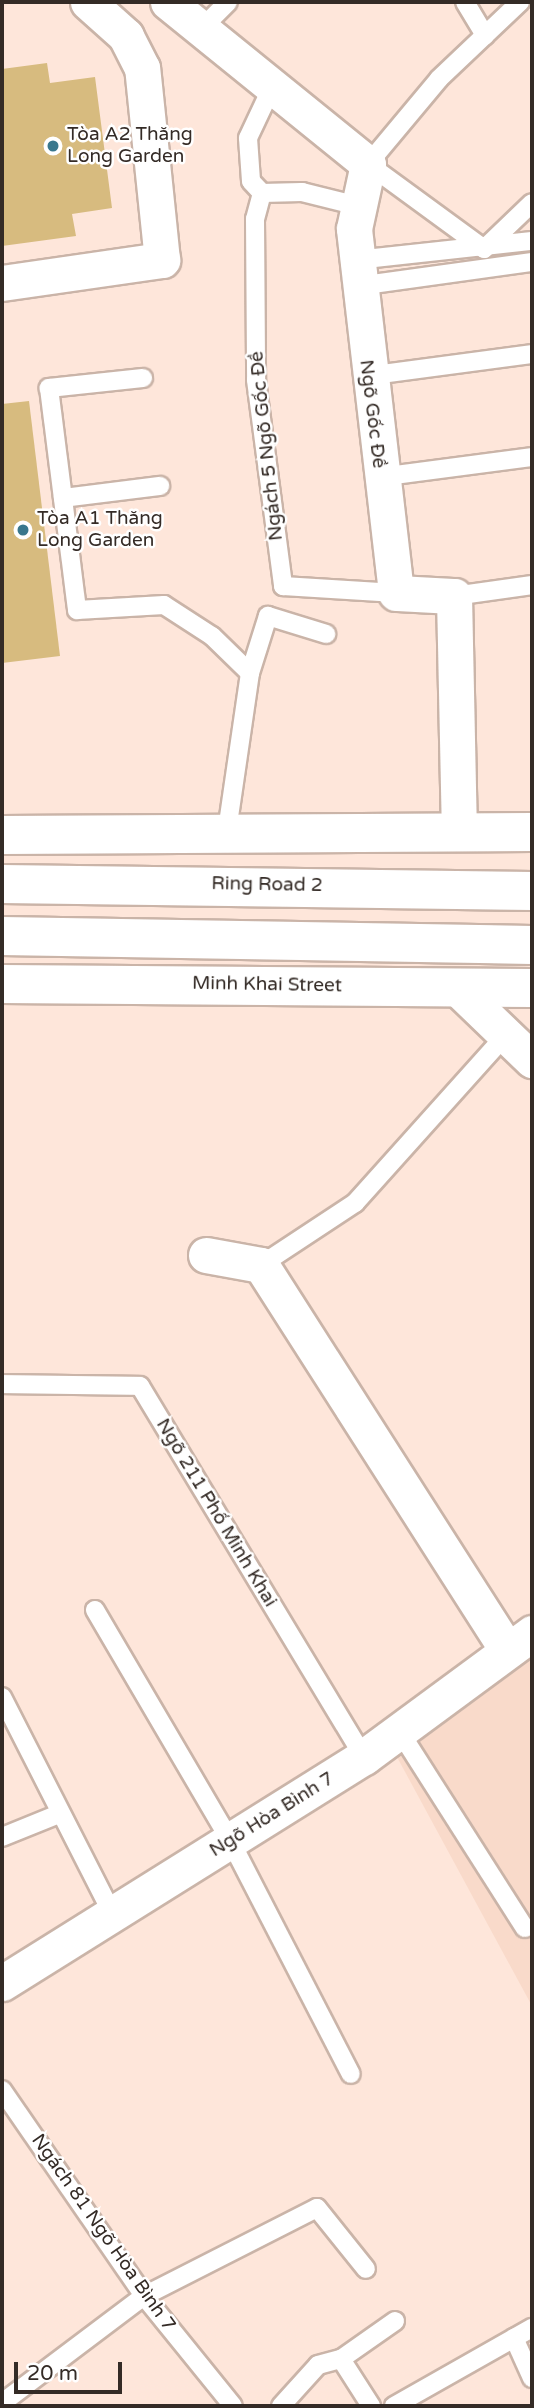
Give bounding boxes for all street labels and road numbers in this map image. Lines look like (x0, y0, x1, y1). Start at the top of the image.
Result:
street label: Ngách 5 Ngõ Gốc Đề (246, 350, 288, 542)
street label: Ngõ Gốc Đề (354, 358, 390, 470)
street label: Ring Road 2 (211, 873, 323, 897)
street label: Minh Khai Street (192, 972, 342, 998)
street label: Ngõ 211 Phố Minh Khai (151, 1415, 281, 1611)
street label: Ngõ Hòa Bình 7 (206, 1768, 338, 1862)
street label: Ngách 81 Ngõ Hòa Bình 7 (26, 2130, 180, 2336)

